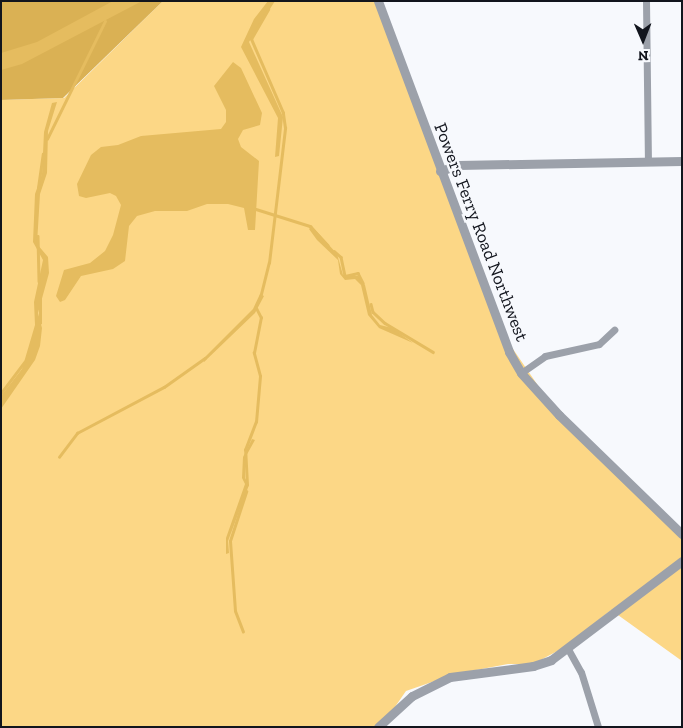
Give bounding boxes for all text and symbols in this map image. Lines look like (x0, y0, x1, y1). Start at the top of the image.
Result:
north arrow (618, 15, 668, 65)
text: N (638, 47, 649, 64)
street label: Powers Ferry Road Northwest (429, 120, 533, 344)

